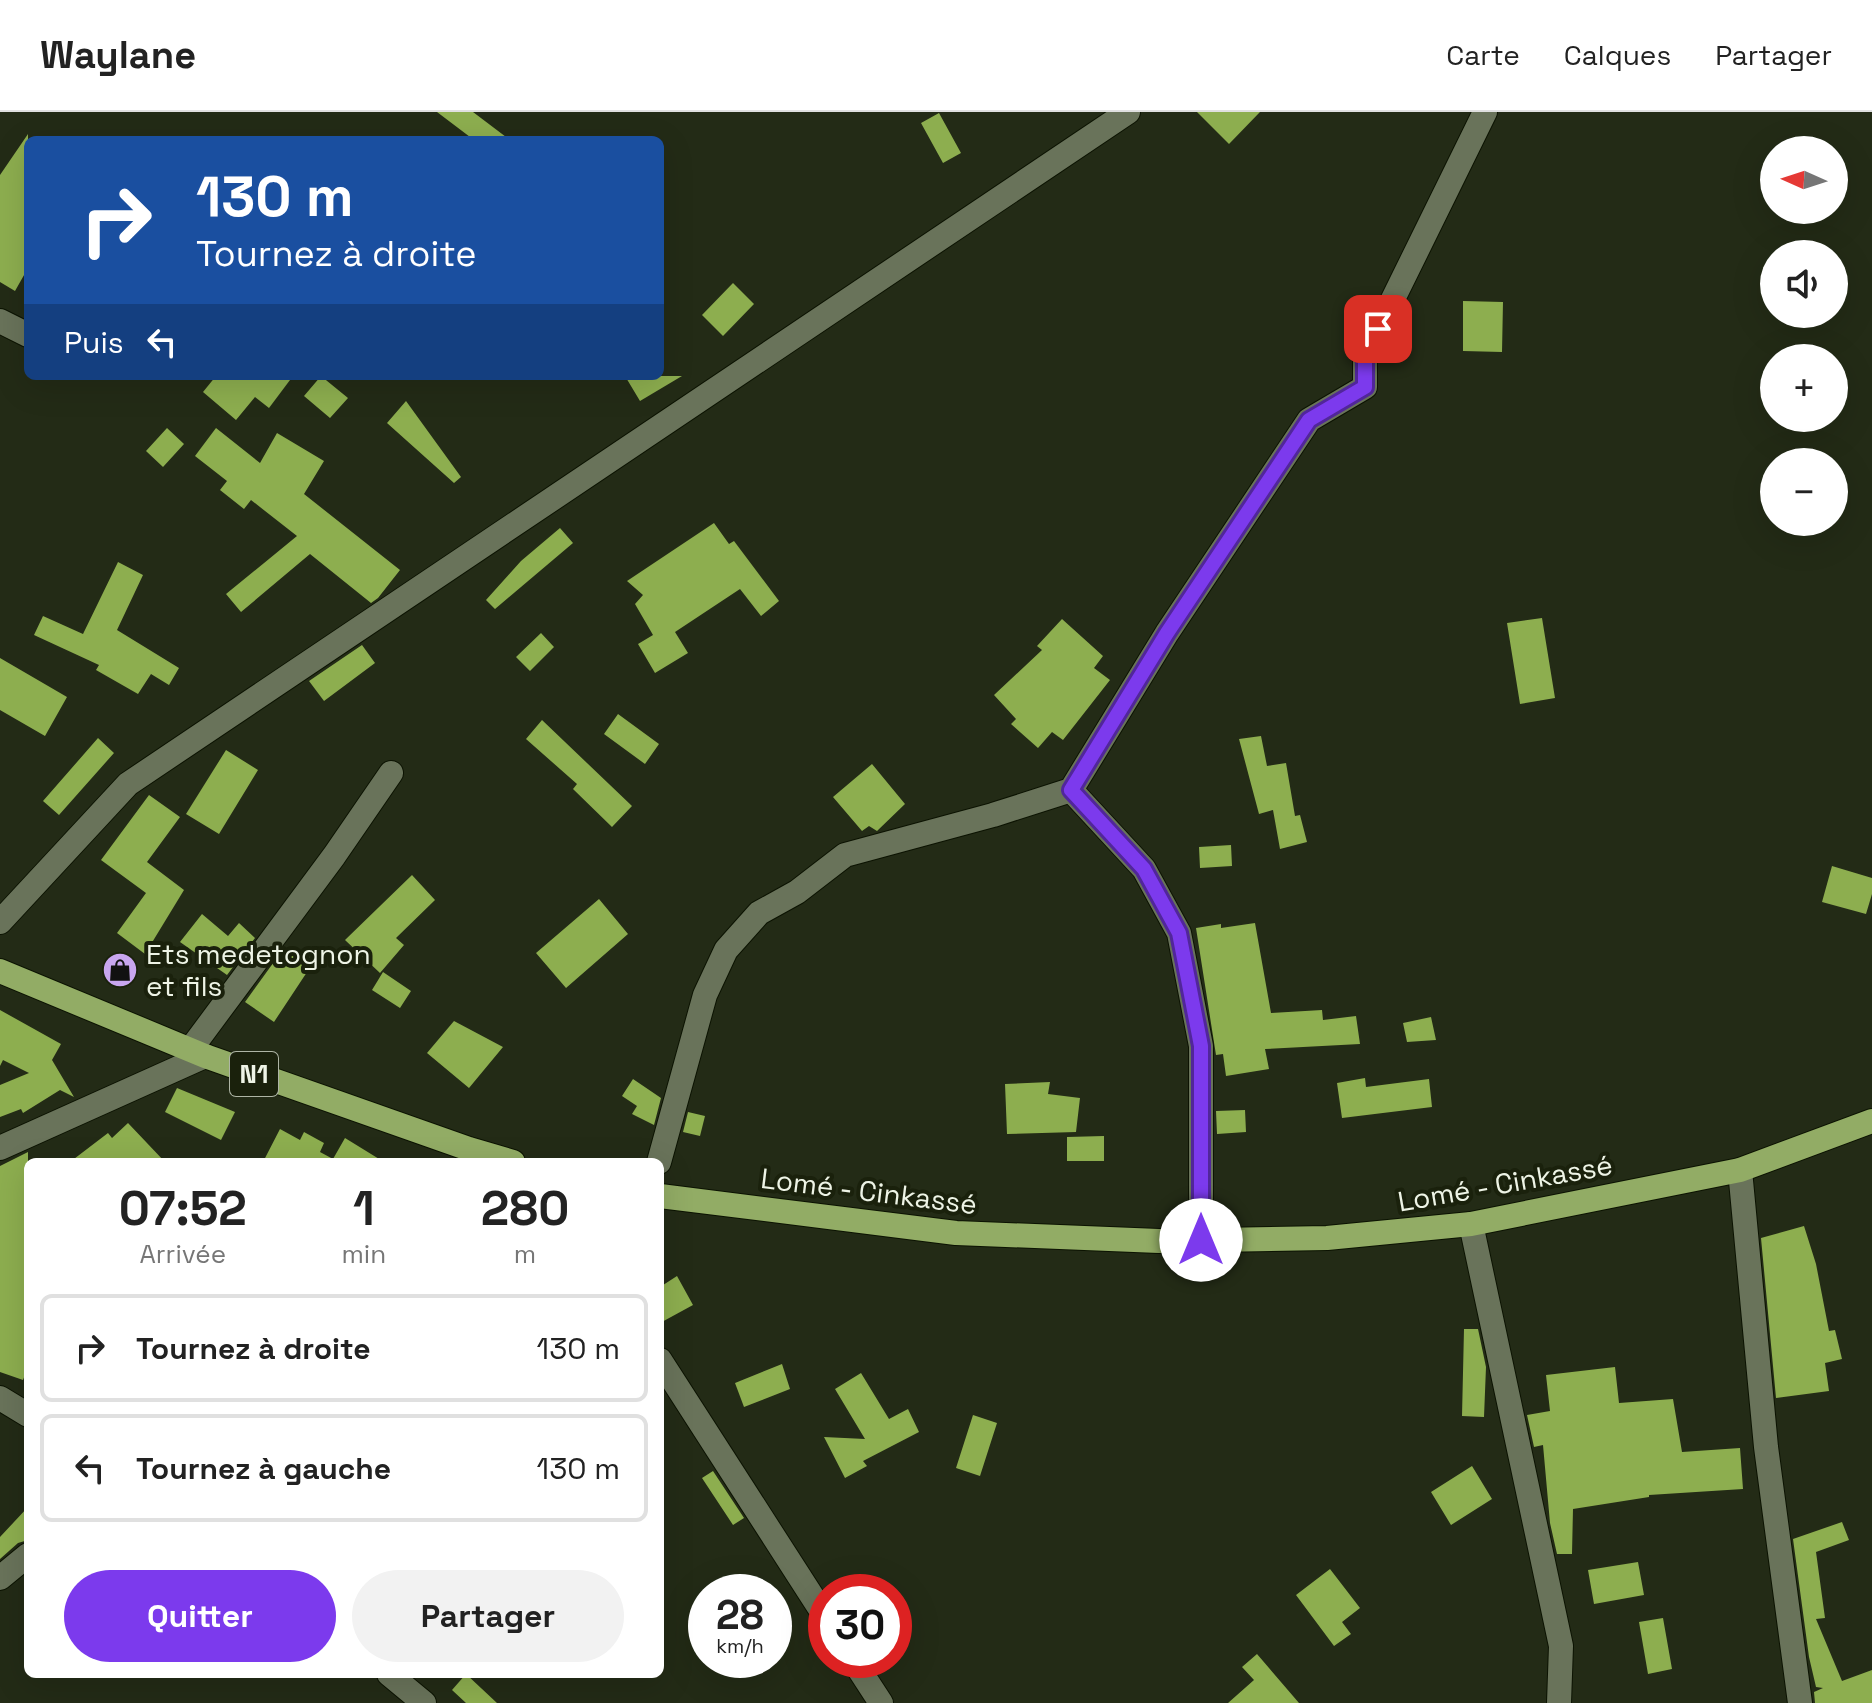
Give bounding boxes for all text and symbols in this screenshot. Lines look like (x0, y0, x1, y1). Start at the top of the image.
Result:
text: Waylane (40, 31, 196, 79)
text: Carte (1446, 37, 1520, 73)
text: Calques (1564, 37, 1671, 73)
text: Partager (1715, 37, 1832, 73)
north arrow (1760, 136, 1848, 224)
map controls (1760, 136, 1848, 536)
text: 130 m (196, 161, 354, 232)
icon: right (64, 168, 168, 272)
text: Tournez à droite (196, 231, 477, 277)
button: sound (1760, 240, 1848, 328)
pin (1344, 295, 1412, 363)
icon: arrive (1356, 307, 1400, 351)
icon: left (140, 320, 184, 364)
text: Puis (64, 323, 124, 362)
button: + (1760, 344, 1848, 432)
button: − (1760, 448, 1848, 536)
place label: Ets medetognon et fils (146, 936, 371, 1004)
shop icon: Ets medetognon et fils (101, 951, 139, 989)
road number: N1 (230, 1052, 278, 1096)
street label: Lomé - Cinkassé (1395, 1146, 1615, 1220)
street label: Lomé - Cinkassé (759, 1160, 979, 1222)
text: 07:52 (119, 1178, 247, 1239)
text: 1 (353, 1178, 375, 1239)
text: 280 (481, 1178, 569, 1239)
position arrow (1159, 1198, 1243, 1282)
text: Arrivée (139, 1237, 226, 1271)
text: min (341, 1237, 386, 1271)
text: m (514, 1237, 536, 1271)
icon: right (68, 1326, 112, 1370)
text: Tournez à droite (136, 1329, 370, 1368)
text: 130 m (537, 1329, 620, 1368)
icon: left (68, 1446, 112, 1490)
text: Tournez à gauche (136, 1449, 391, 1488)
text: 130 m (537, 1449, 620, 1488)
button: Quitter (64, 1570, 336, 1662)
button: Partager (352, 1570, 624, 1662)
speed limit sign: 30 (808, 1574, 912, 1678)
text: 28 (716, 1590, 764, 1641)
text: km/h (716, 1633, 764, 1659)

